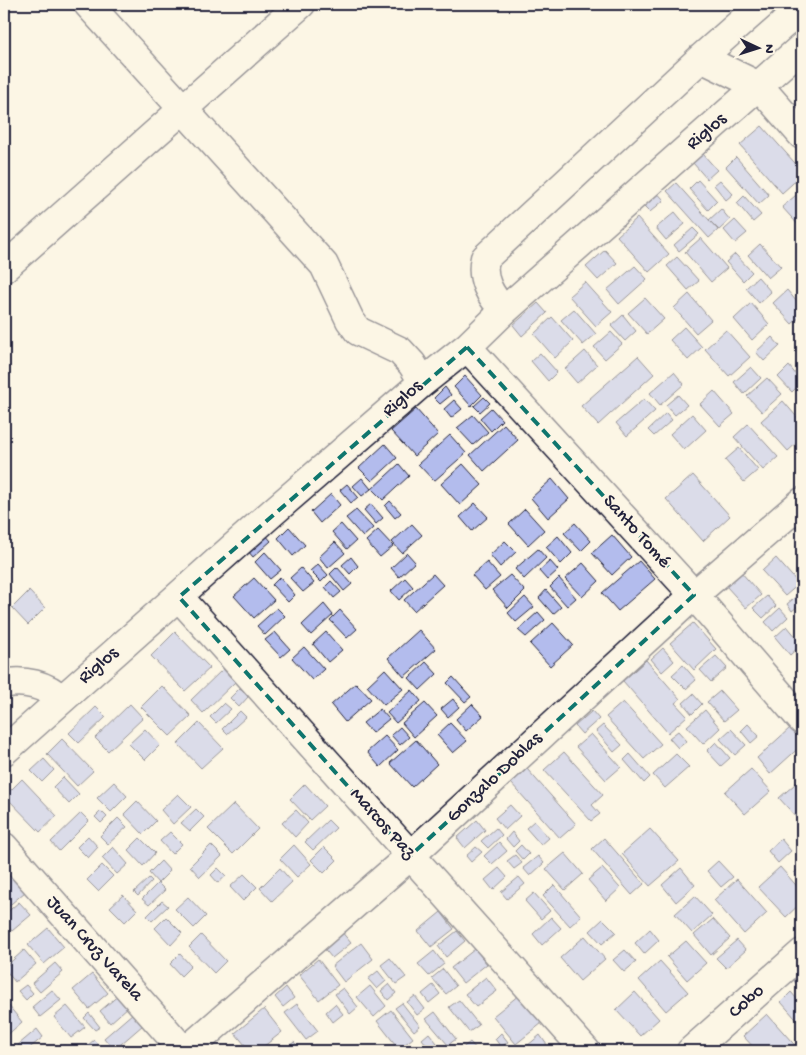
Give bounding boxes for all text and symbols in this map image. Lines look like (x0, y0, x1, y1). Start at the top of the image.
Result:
north arrow (734, 22, 784, 72)
text: N (760, 44, 777, 54)
street label: Riglos (682, 108, 733, 156)
street label: Riglos (378, 375, 429, 423)
street label: Santo Tomé (597, 490, 675, 574)
street label: Riglos (74, 642, 125, 690)
street label: Gonzalo Doblas (442, 727, 548, 828)
street label: Marcos Paz (344, 784, 420, 865)
street label: Juan Cruz Varela (41, 891, 148, 1008)
street label: Cobo (724, 980, 770, 1024)

